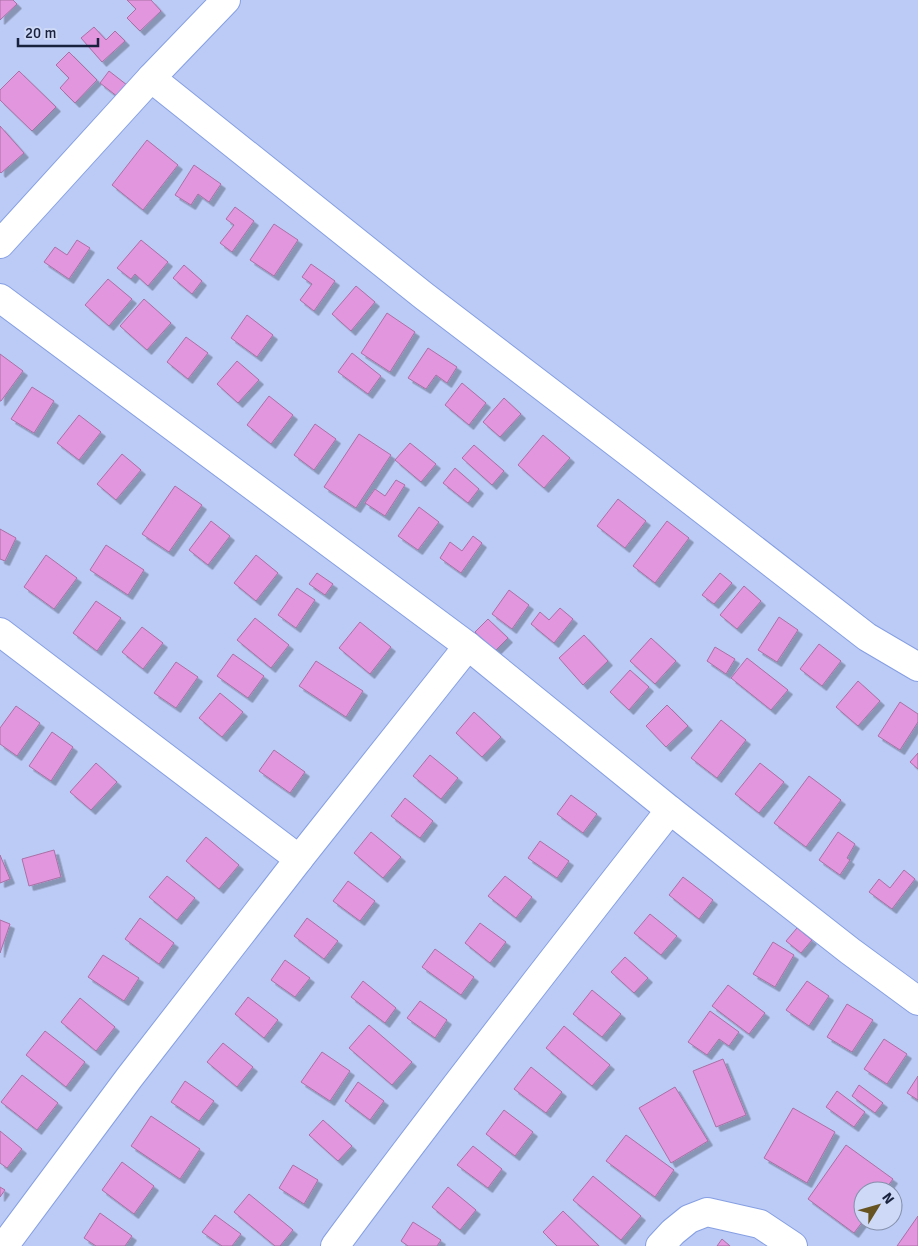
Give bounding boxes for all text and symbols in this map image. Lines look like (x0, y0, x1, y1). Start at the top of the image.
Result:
scale bar (18, 15, 98, 47)
text: 20 m (25, 24, 56, 42)
north arrow (853, 1181, 903, 1231)
text: N (878, 1189, 898, 1207)

